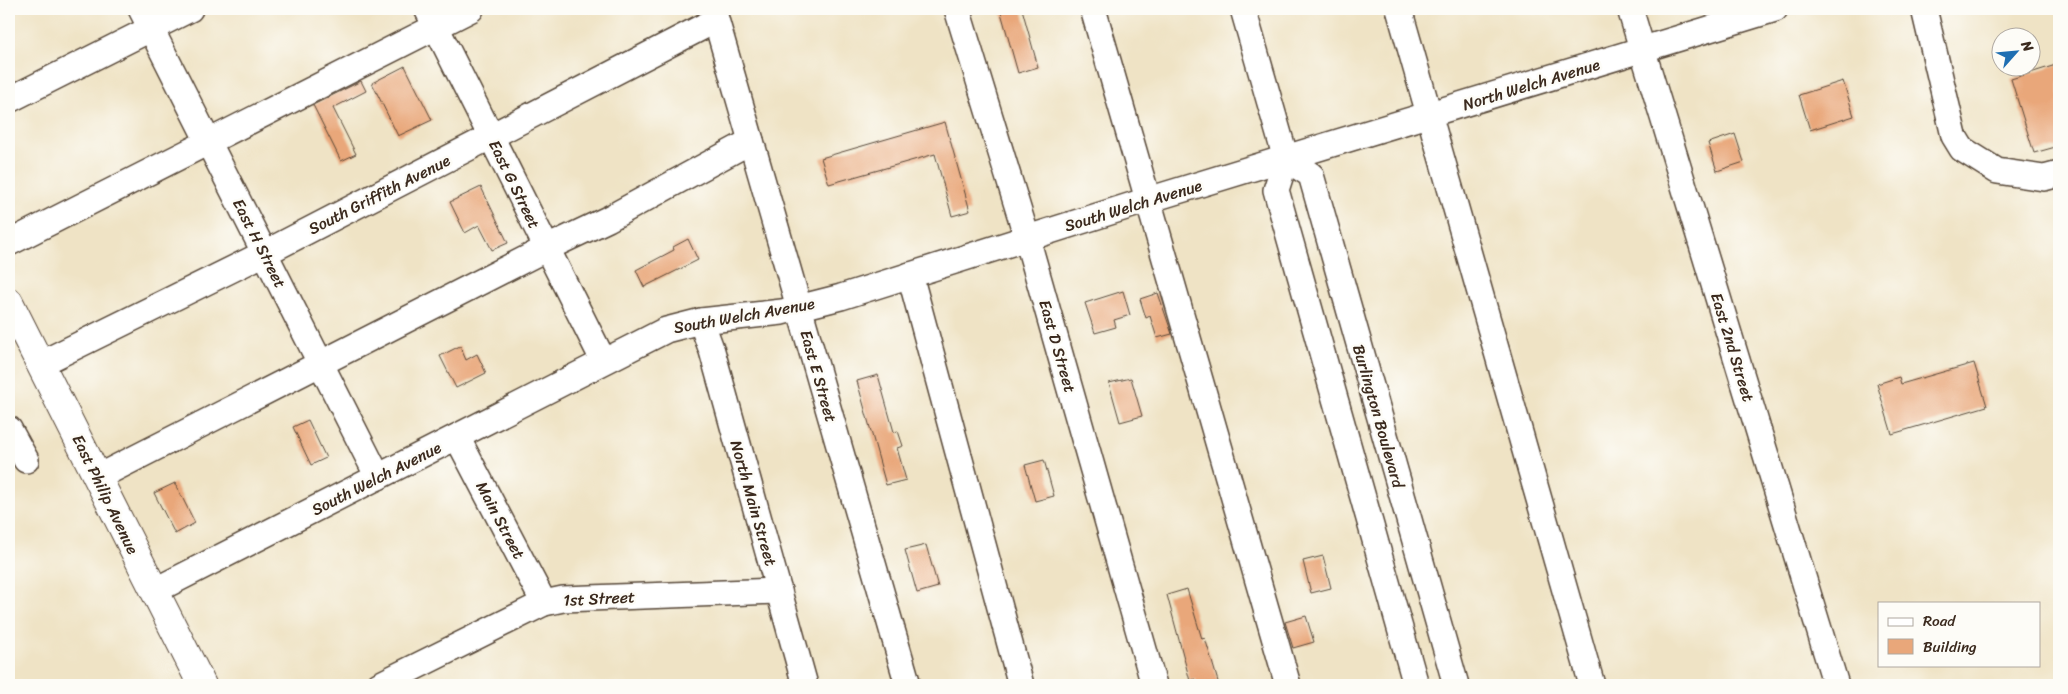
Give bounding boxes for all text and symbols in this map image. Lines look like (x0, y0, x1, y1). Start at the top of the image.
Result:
north arrow (1990, 28, 2040, 78)
text: N (2013, 35, 2041, 57)
street label: North Welch Avenue (1459, 50, 1604, 119)
street label: East G Street (480, 135, 549, 234)
street label: South Griffith Avenue (303, 146, 456, 243)
street label: South Welch Avenue (1061, 171, 1206, 240)
street label: East H Street (225, 193, 295, 293)
street label: South Welch Avenue (671, 289, 817, 342)
street label: East 2nd Street (1702, 289, 1763, 405)
street label: East D Street (1030, 296, 1085, 396)
street label: East E Street (791, 326, 846, 426)
street label: Burlington Boulevard (1344, 341, 1413, 493)
street label: East Philip Avenue (64, 429, 147, 560)
street label: South Welch Avenue (306, 433, 447, 524)
street label: North Main Street (722, 437, 785, 570)
street label: Main Street (468, 476, 533, 564)
street label: 1st Street (562, 582, 636, 615)
legend (1878, 602, 2040, 666)
text: Road (1923, 608, 1956, 634)
text: Building (1923, 634, 1977, 660)

